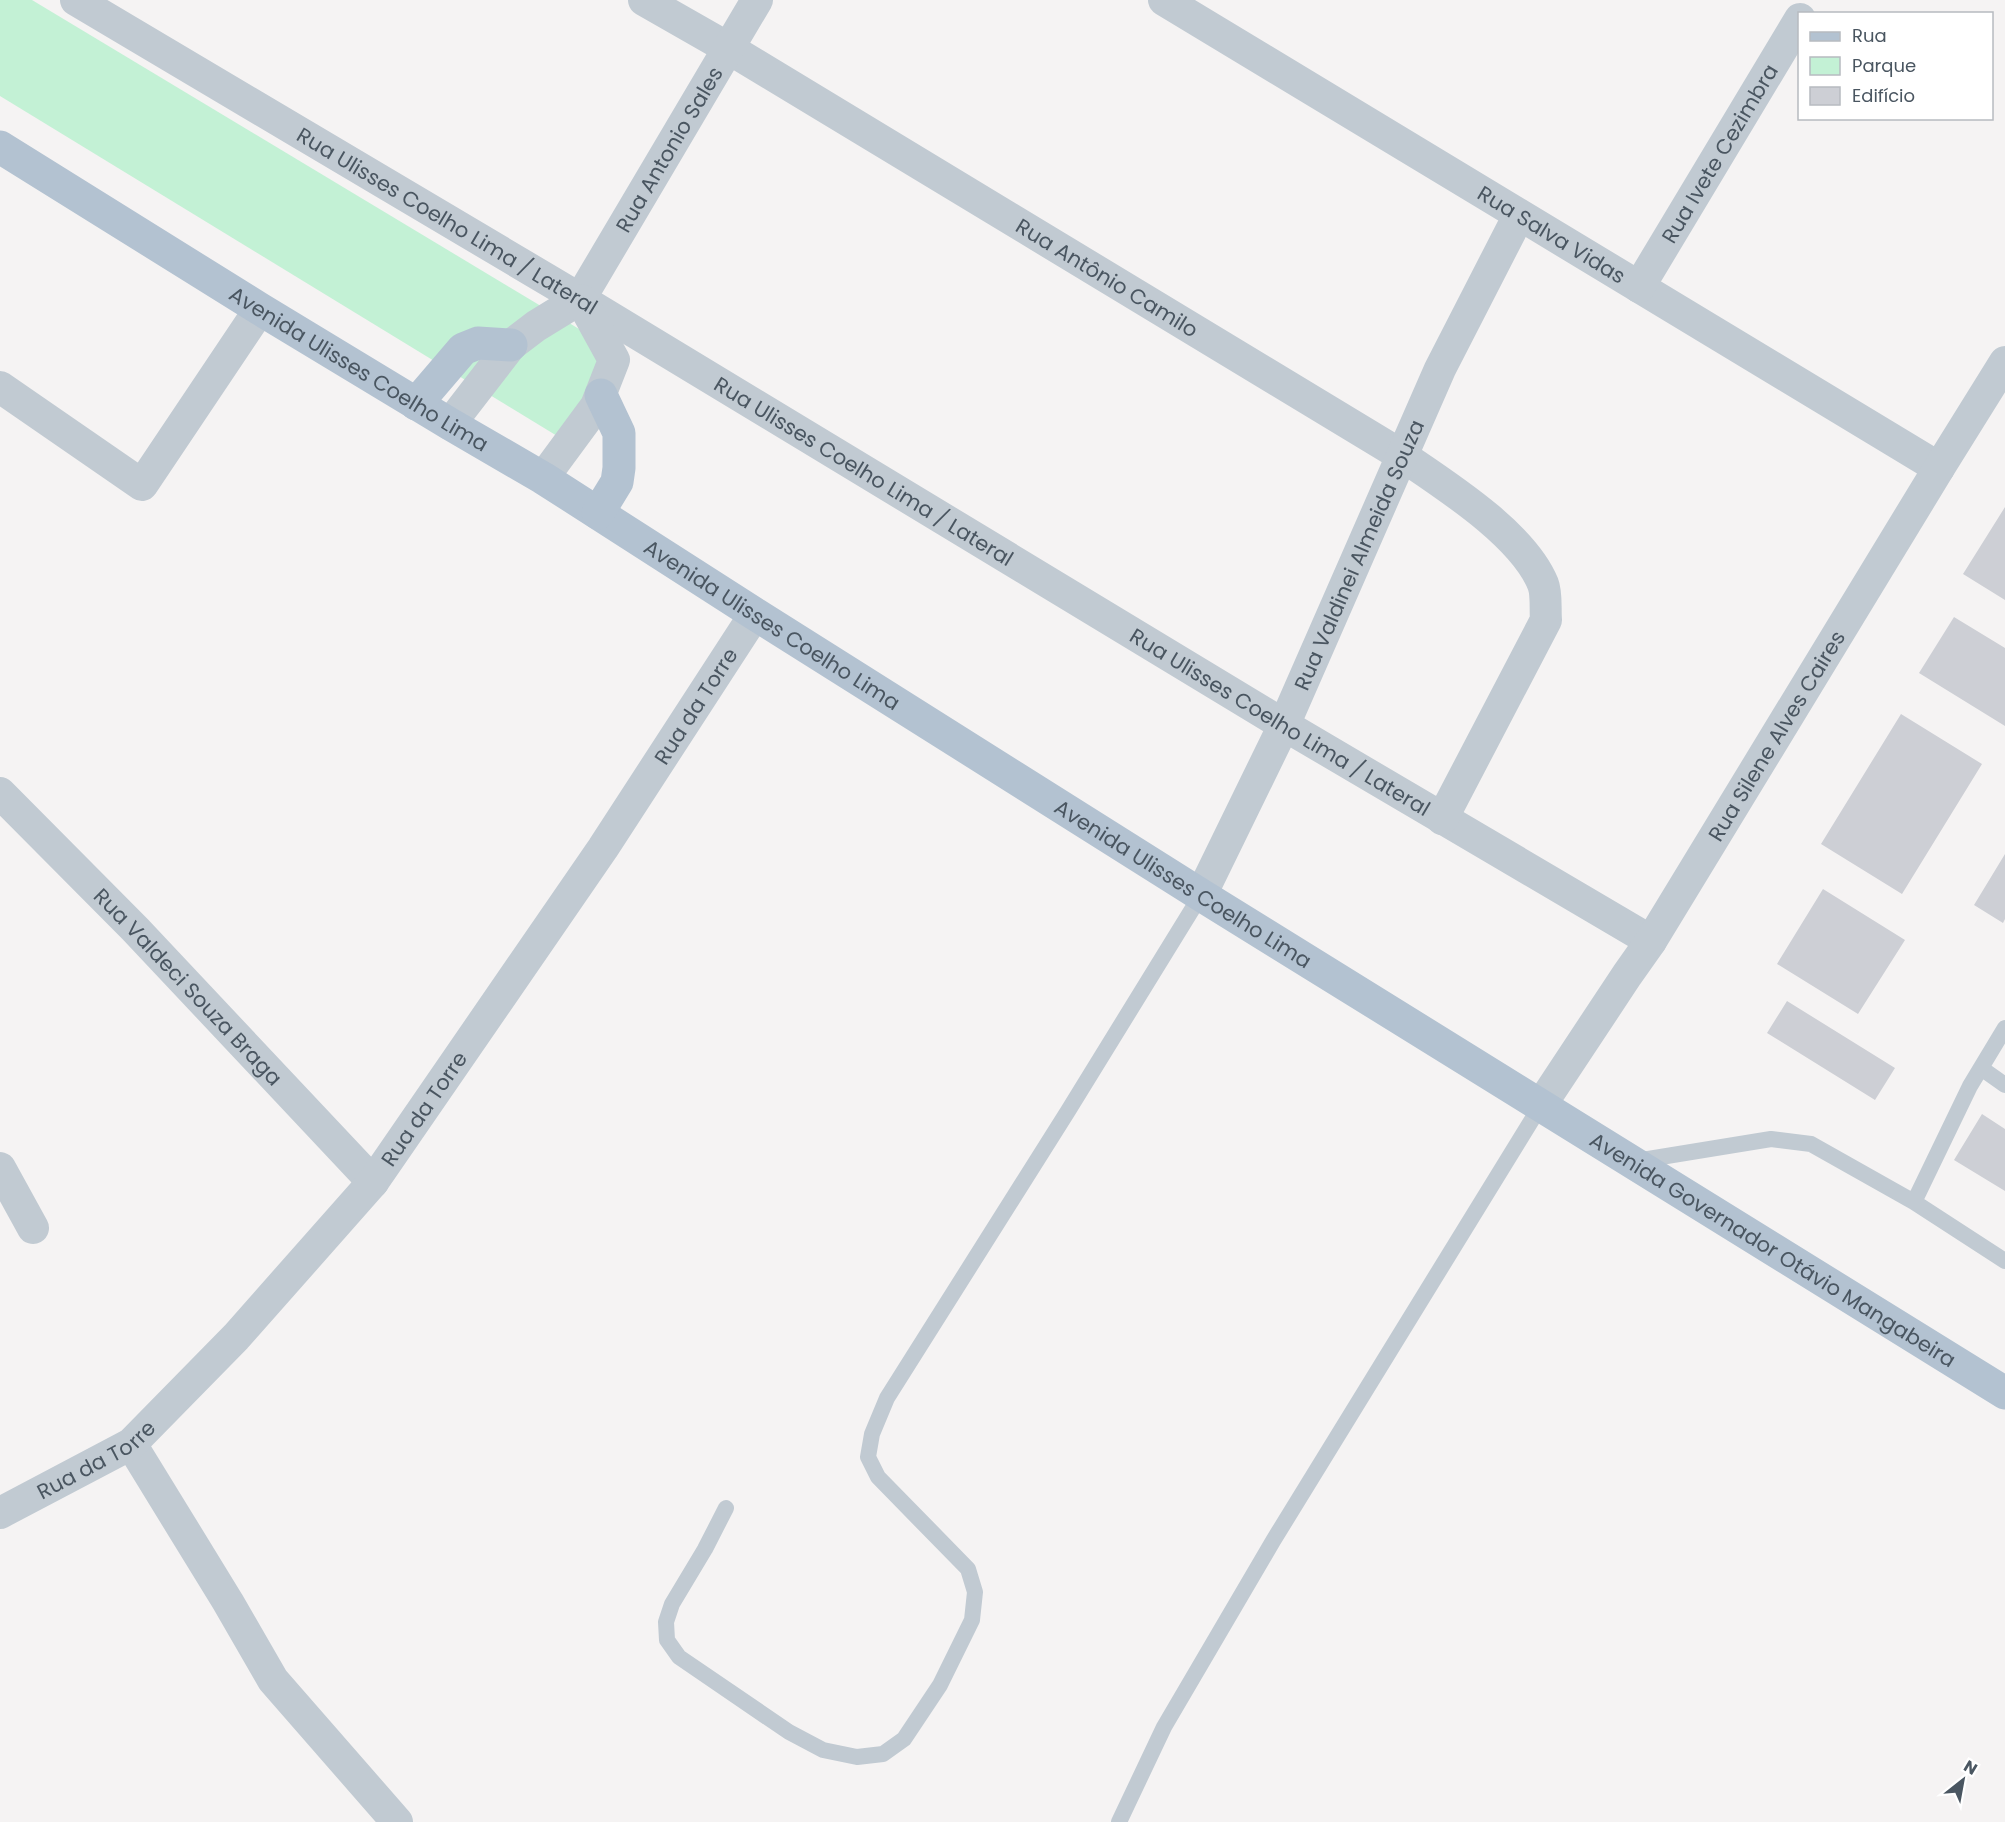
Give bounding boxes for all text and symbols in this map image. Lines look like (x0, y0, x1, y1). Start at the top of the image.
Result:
legend (1798, 12, 1993, 120)
text: Rua (1852, 23, 1887, 48)
text: Parque (1852, 53, 1916, 78)
street label: Rua Ivete Cezimbra (1654, 58, 1784, 248)
street label: Rua Antonio Sales (608, 61, 729, 237)
text: Edifício (1852, 83, 1915, 108)
street label: Rua Ulisses Coelho Lima / Lateral (292, 120, 603, 321)
street label: Rua Salva Vidas (1472, 178, 1631, 290)
street label: Rua Antônio Camilo (1011, 211, 1204, 344)
street label: Avenida Ulisses Coelho Lima (224, 279, 494, 458)
street label: Rua Ulisses Coelho Lima / Lateral (709, 369, 1019, 573)
street label: Rua Valdinei Almeida Souza (1287, 415, 1431, 695)
street label: Avenida Ulisses Coelho Lima (639, 532, 906, 716)
street label: Rua Ulisses Coelho Lima / Lateral (1125, 621, 1436, 823)
street label: Rua Silene Alves Caires (1701, 625, 1851, 846)
street label: Rua da Torre (647, 642, 744, 770)
street label: Avenida Ulisses Coelho Lima (1049, 792, 1318, 975)
street label: Rua Valdeci Souza Braga (88, 881, 289, 1092)
street label: Rua da Torre (374, 1045, 473, 1172)
street label: Avenida Governador Otávio Mangabeira (1585, 1125, 1962, 1374)
street label: Rua da Torre (31, 1413, 161, 1506)
north arrow (1933, 1750, 1993, 1810)
text: N (1959, 1755, 1982, 1781)

